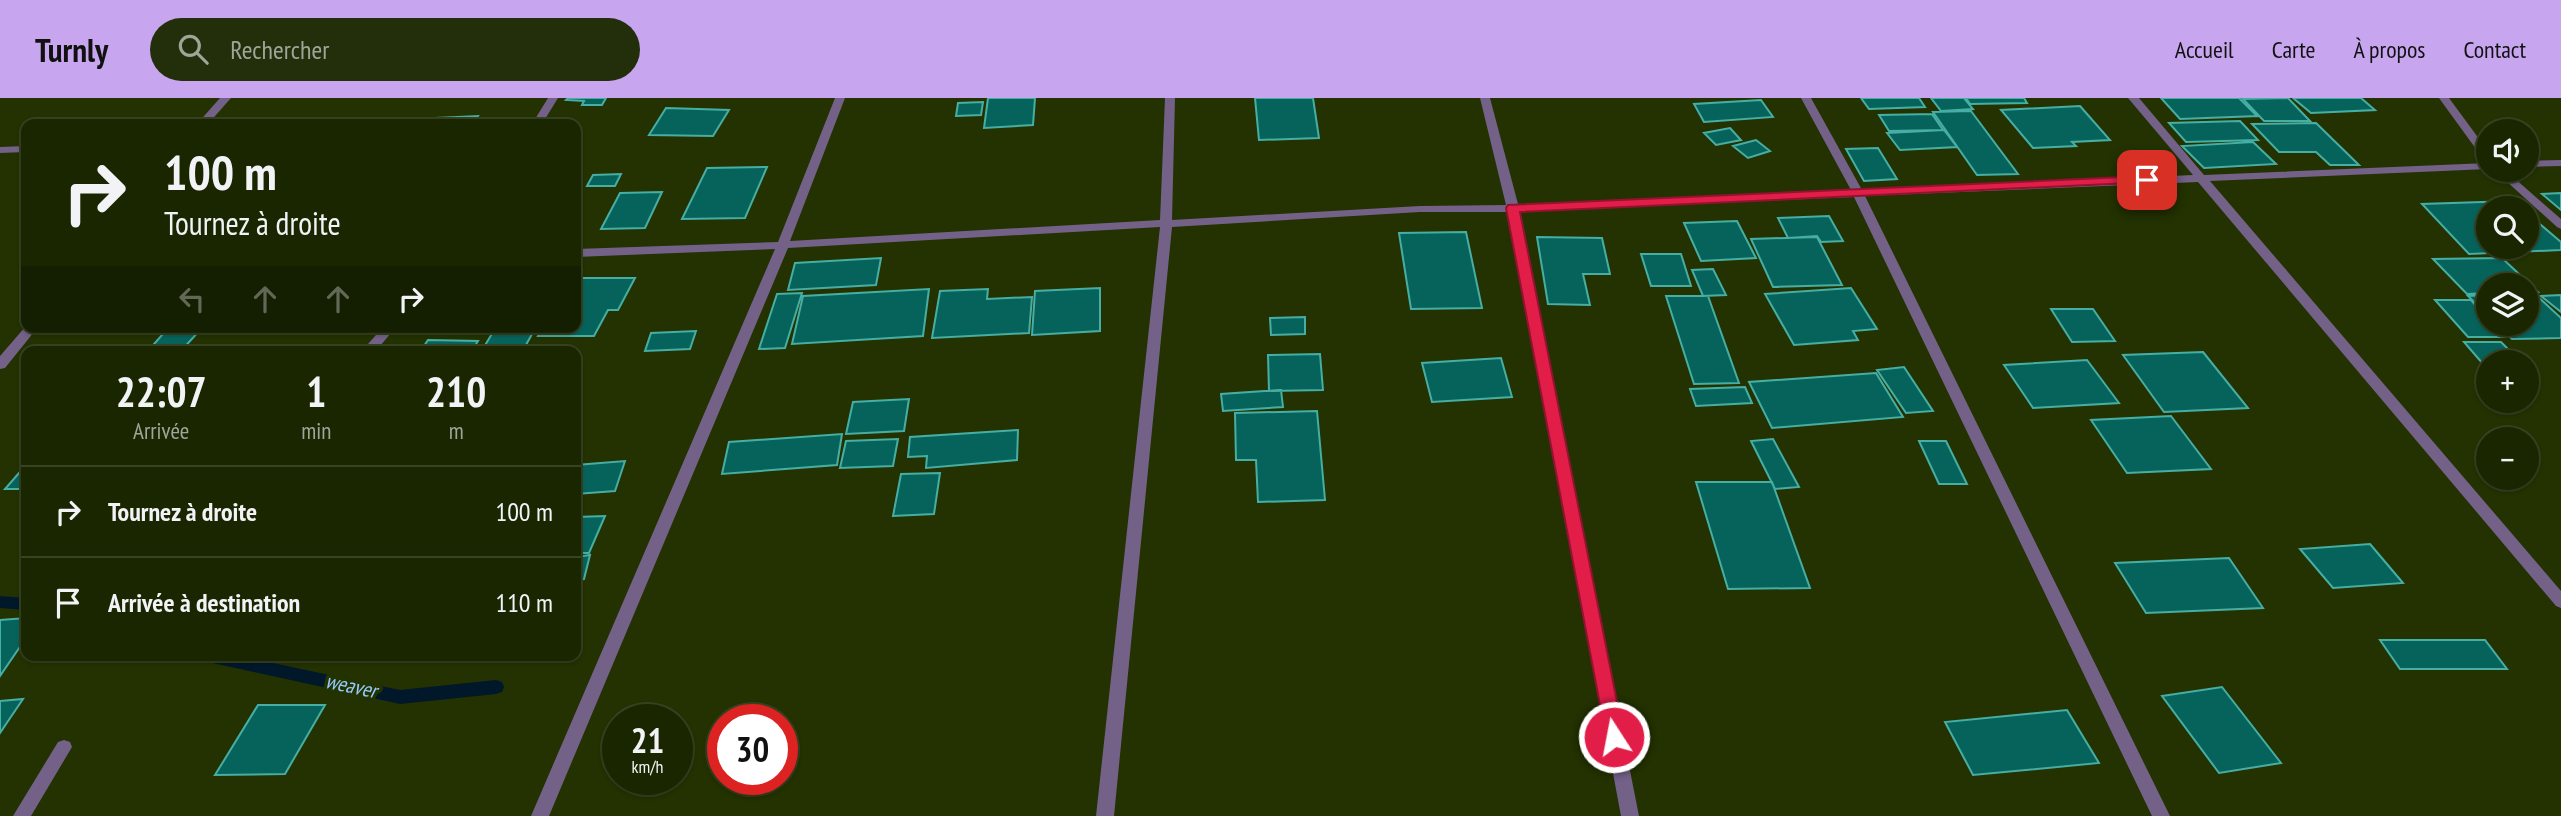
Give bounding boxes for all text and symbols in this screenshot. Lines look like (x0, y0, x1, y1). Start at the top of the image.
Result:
search box (150, 18, 640, 81)
text: Turnly (35, 28, 108, 71)
icon: search (174, 30, 212, 68)
text: Rechercher (230, 33, 329, 66)
text: Accueil (2175, 34, 2234, 65)
text: Carte (2272, 34, 2315, 65)
text: À propos (2353, 34, 2425, 65)
text: Contact (2463, 34, 2526, 65)
map controls (2476, 119, 2539, 490)
button: sound (2476, 119, 2539, 182)
text: 100 m (164, 140, 277, 204)
icon: right (49, 147, 140, 238)
pin (2117, 150, 2177, 210)
icon: arrive (2128, 161, 2166, 199)
button: search (2476, 196, 2539, 259)
text: Tournez à droite (164, 202, 341, 244)
button: layers (2476, 273, 2539, 336)
icon: left (173, 280, 211, 318)
icon: ahead (246, 280, 284, 318)
icon: ahead (319, 280, 357, 318)
icon: right (392, 280, 430, 318)
button: + (2476, 350, 2539, 413)
text: 22:07 (116, 364, 207, 419)
text: 1 (306, 364, 326, 419)
text: 210 (426, 364, 486, 419)
text: Arrivée (133, 416, 189, 445)
text: min (301, 416, 331, 445)
text: m (449, 416, 464, 445)
button: − (2476, 427, 2539, 490)
icon: right (49, 493, 87, 531)
text: Tournez à droite (108, 495, 257, 528)
text: 100 m (495, 495, 553, 528)
icon: arrive (49, 584, 87, 622)
text: Arrivée à destination (108, 586, 300, 619)
text: 110 m (495, 586, 553, 619)
water label: weaver (323, 667, 382, 705)
position arrow (1577, 700, 1651, 774)
speed limit sign: 30 (707, 704, 798, 795)
text: 21 (631, 717, 664, 763)
text: km/h (632, 755, 663, 778)

